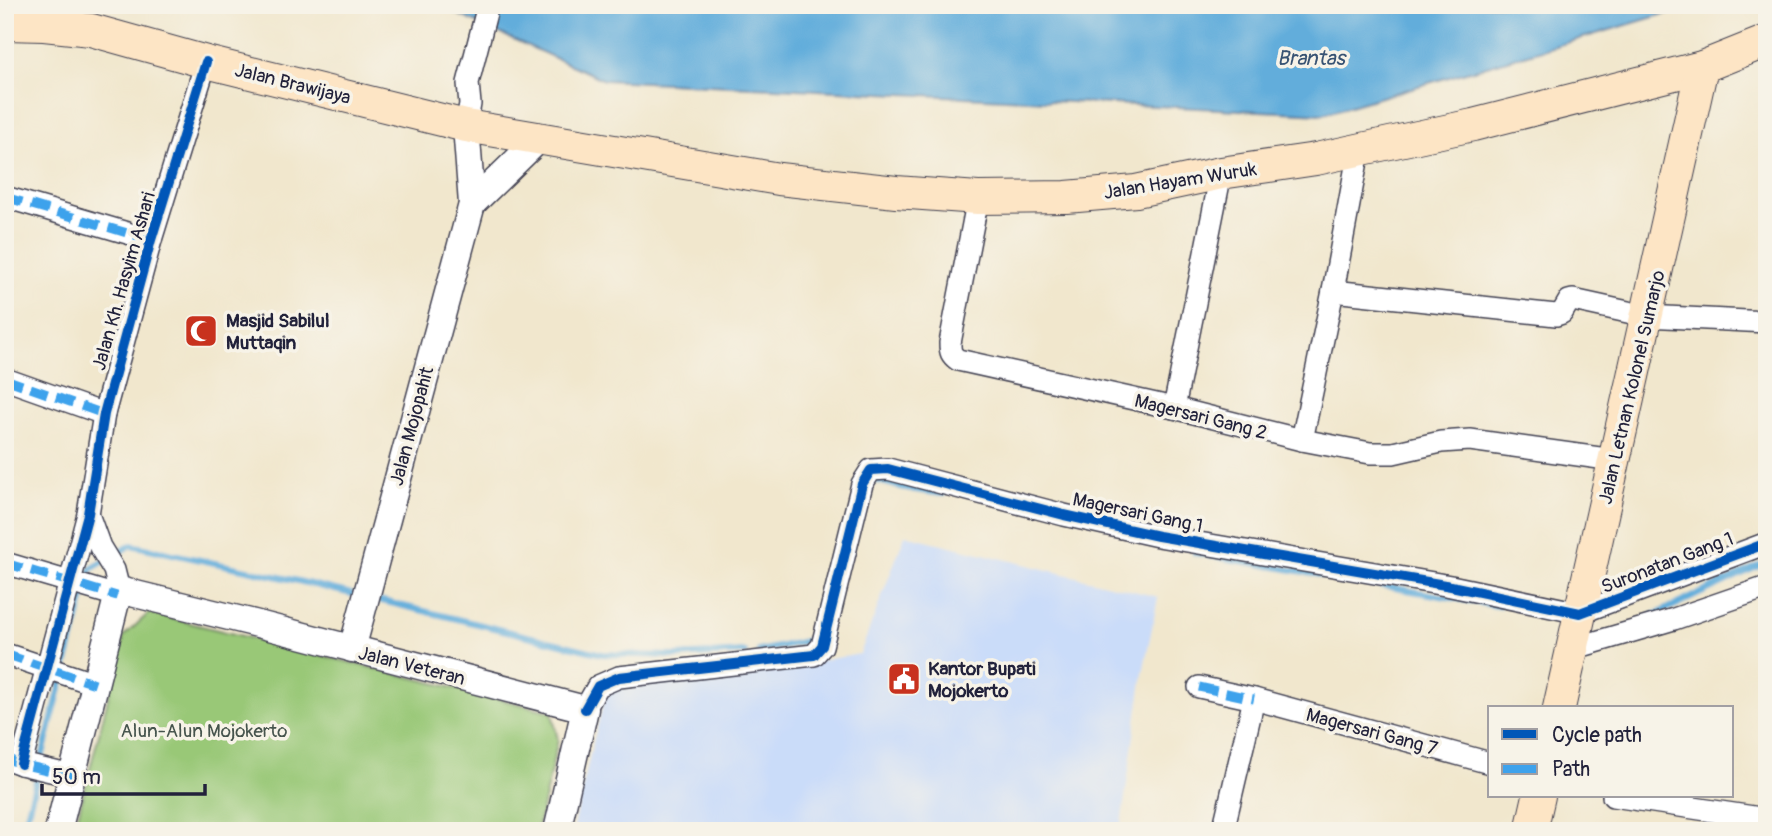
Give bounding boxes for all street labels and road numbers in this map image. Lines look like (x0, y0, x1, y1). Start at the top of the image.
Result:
street label: Jalan Brawijaya (232, 58, 353, 110)
street label: Jalan Hayam Wuruk (1102, 157, 1258, 205)
street label: Jalan Kh. Hasyim Ashari (87, 189, 161, 373)
street label: Jalan Letnan Kolonel Sumarjo (1593, 268, 1671, 507)
street label: Jalan Mojopahit (385, 364, 439, 488)
street label: Magersari Gang 2 (1132, 389, 1270, 445)
street label: Magersari Gang 1 (1070, 487, 1205, 538)
street label: Suronatan Gang 1 (1598, 527, 1737, 599)
street label: Jalan Veteran (356, 641, 468, 691)
street label: Magersari Gang 7 (1303, 703, 1440, 761)

